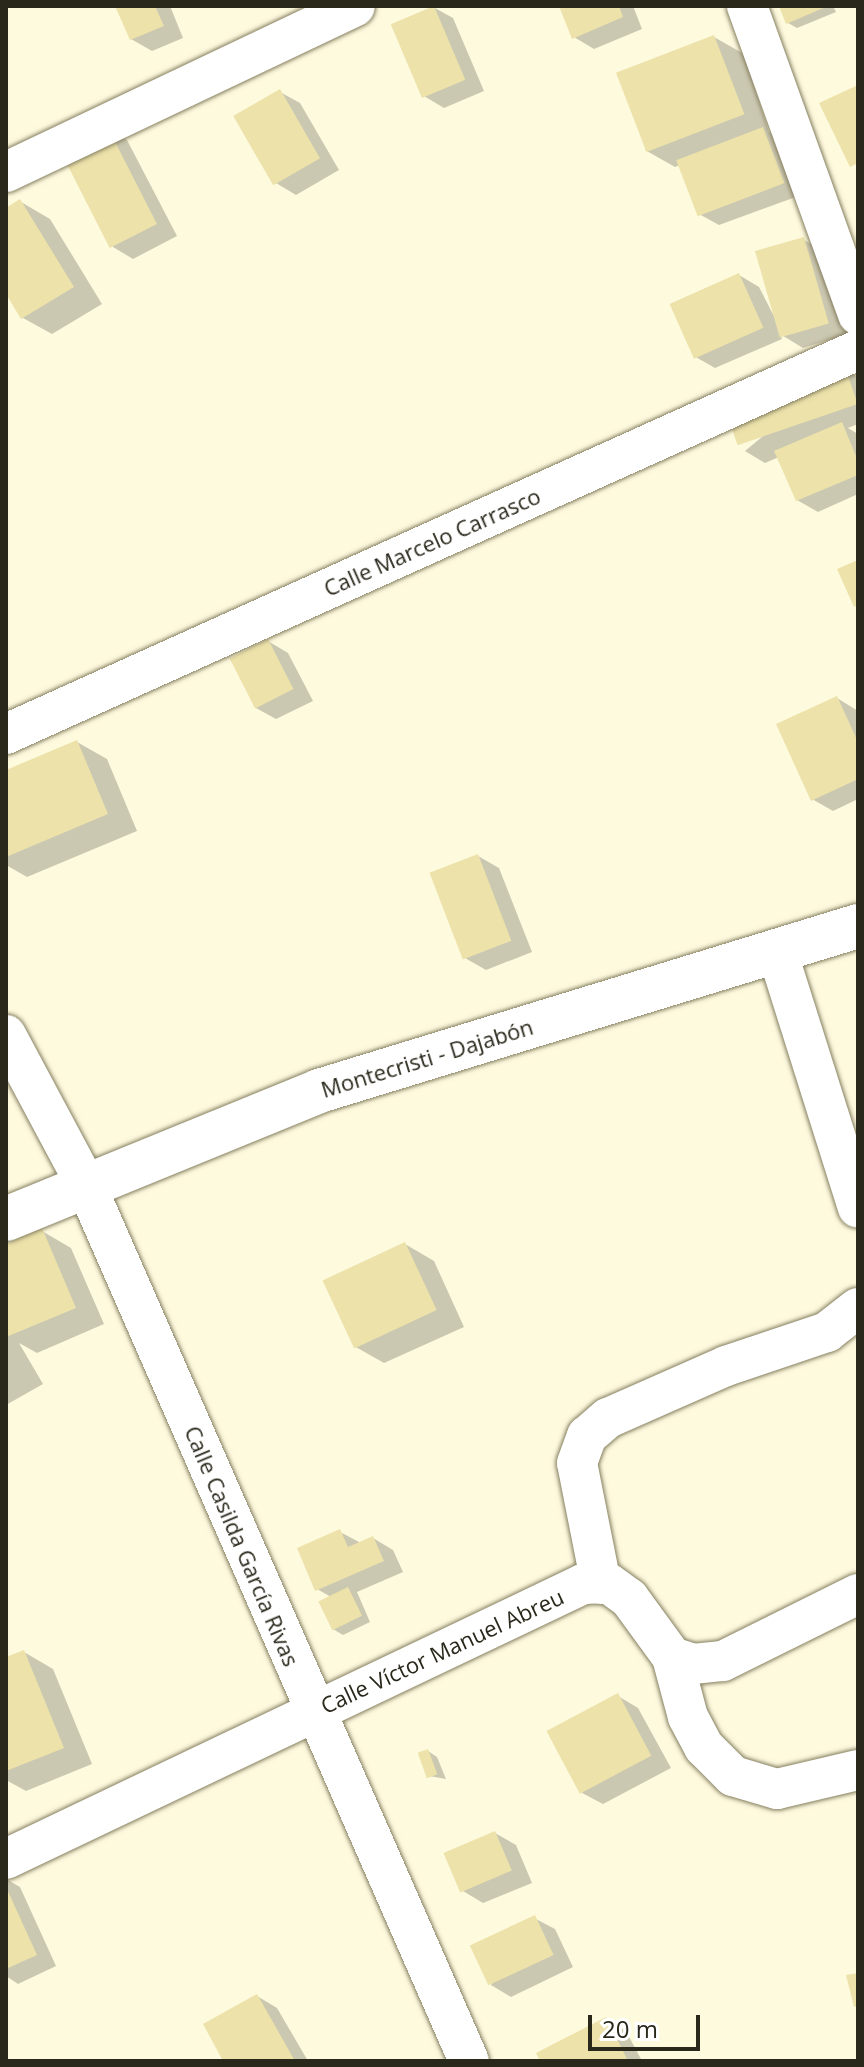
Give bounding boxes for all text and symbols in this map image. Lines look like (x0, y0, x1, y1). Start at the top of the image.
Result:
street label: Calle Marcelo Carrasco (320, 482, 544, 602)
street label: Montecristi - Dajabón (318, 1013, 536, 1103)
street label: Calle Casilda García Rivas (179, 1422, 305, 1670)
street label: Calle Víctor Manuel Abreu (316, 1583, 568, 1719)
scale bar (592, 1999, 704, 2049)
text: 20 m (602, 2012, 658, 2045)

